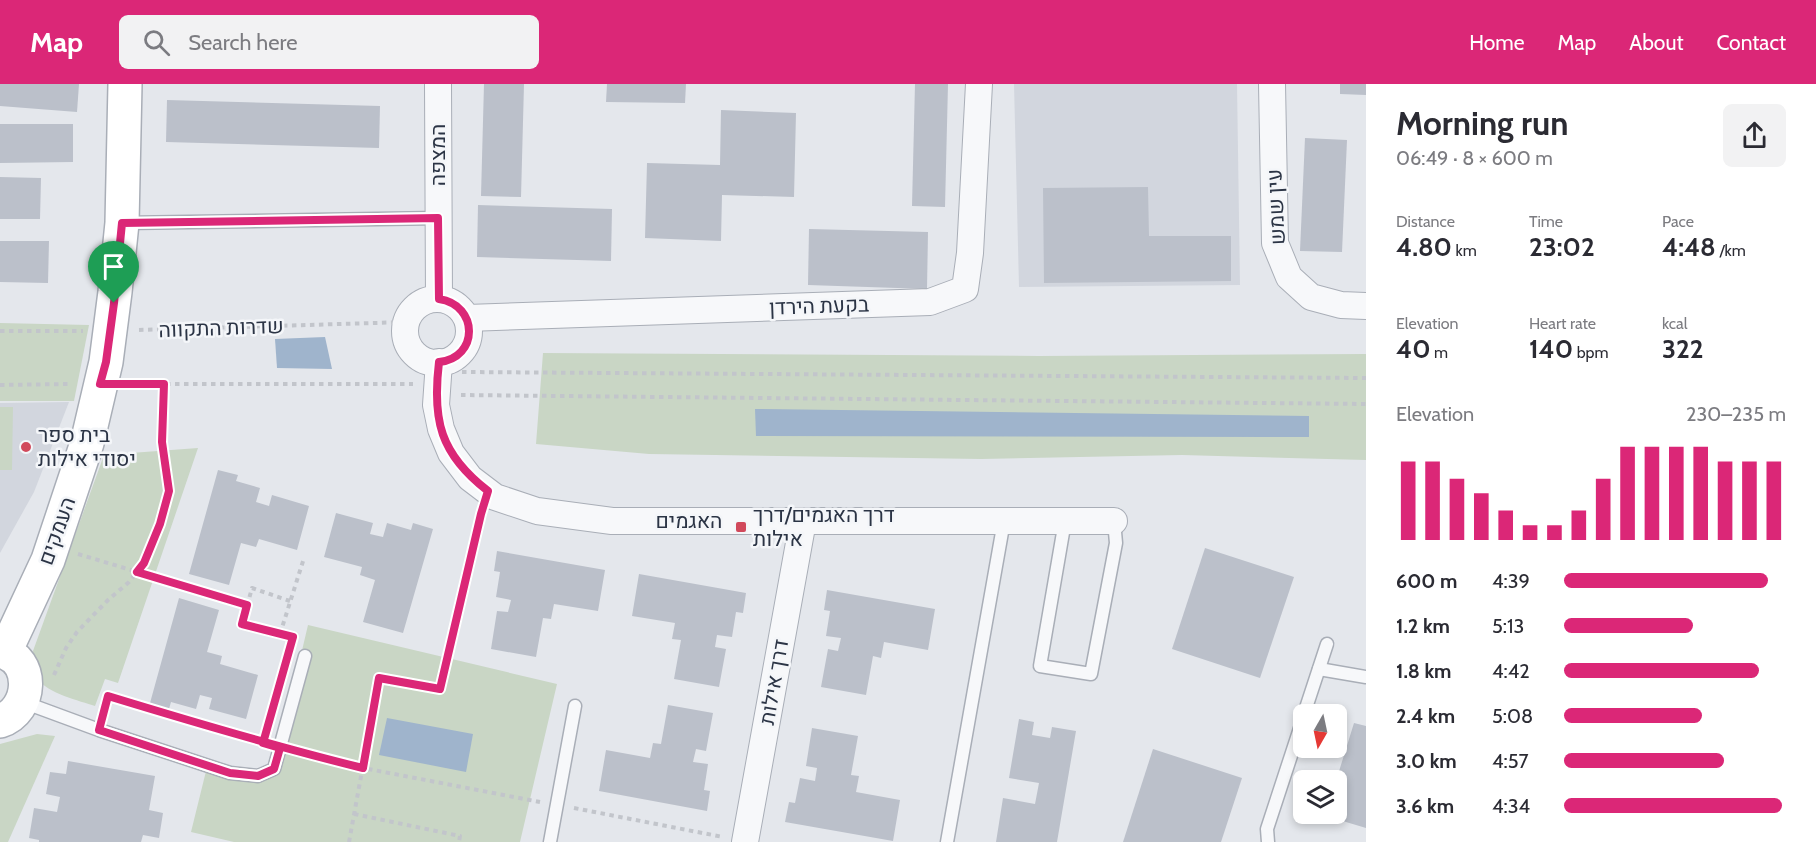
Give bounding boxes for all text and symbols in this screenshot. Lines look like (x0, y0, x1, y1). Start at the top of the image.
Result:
search box (119, 15, 539, 69)
text: Map (30, 25, 83, 59)
icon: search (140, 26, 173, 59)
text: Search here (188, 29, 297, 56)
text: Home (1469, 30, 1525, 55)
text: Map (1558, 30, 1596, 55)
text: About (1629, 30, 1683, 55)
text: Contact (1716, 30, 1786, 55)
text: Morning run (1396, 103, 1568, 143)
button: share (1723, 104, 1786, 167)
street label: המצפה (425, 124, 450, 186)
text: 06:49 · 8 × 600 m (1396, 146, 1553, 170)
street label: עין שמש (1261, 168, 1290, 246)
text: Distance (1396, 212, 1455, 231)
text: Time (1529, 212, 1563, 231)
text: Pace (1662, 212, 1694, 231)
text: 4.80 (1396, 231, 1452, 263)
text: 23:02 (1529, 231, 1595, 263)
text: 4:48 (1662, 231, 1716, 263)
pin (88, 241, 139, 303)
text: km (1452, 241, 1477, 260)
text: /km (1716, 241, 1746, 260)
icon: arrive (97, 250, 130, 283)
street label: בקעת הירדן (769, 291, 869, 320)
street label: שדרות התקווה (158, 313, 284, 342)
text: Elevation (1396, 314, 1459, 333)
text: Heart rate (1529, 314, 1596, 333)
text: kcal (1662, 314, 1688, 333)
text: 40 (1396, 333, 1431, 365)
text: 140 (1529, 333, 1573, 365)
text: 322 (1662, 333, 1704, 365)
text: m (1431, 343, 1448, 362)
text: bpm (1573, 343, 1609, 362)
text: Elevation (1396, 402, 1474, 426)
text: 230–235 m (1686, 402, 1786, 426)
place label: בית ספר יסודי אילות (38, 422, 136, 471)
marker: בית ספר יסודי אילות (19, 440, 33, 454)
street label: העמקים (33, 493, 80, 568)
place label: דרך האגמים/דרך אילות (753, 502, 895, 551)
street label: האגמים (656, 508, 722, 533)
marker: דרך האגמים/דרך אילות (734, 520, 748, 534)
text: 600 m (1396, 569, 1457, 593)
text: 4:39 (1492, 569, 1530, 593)
text: 1.2 km (1396, 614, 1450, 638)
text: 5:13 (1492, 614, 1524, 638)
street label: דרך אילות (754, 637, 793, 727)
text: 1.8 km (1396, 659, 1451, 683)
text: 4:42 (1492, 659, 1530, 683)
north arrow (1293, 704, 1347, 758)
map controls (1293, 704, 1347, 824)
text: 2.4 km (1396, 704, 1455, 728)
text: 5:08 (1492, 704, 1533, 728)
text: 3.0 km (1396, 749, 1457, 773)
text: 4:57 (1492, 749, 1529, 773)
button: layers (1293, 770, 1347, 824)
text: 3.6 km (1396, 794, 1454, 818)
text: 4:34 (1492, 794, 1530, 818)

